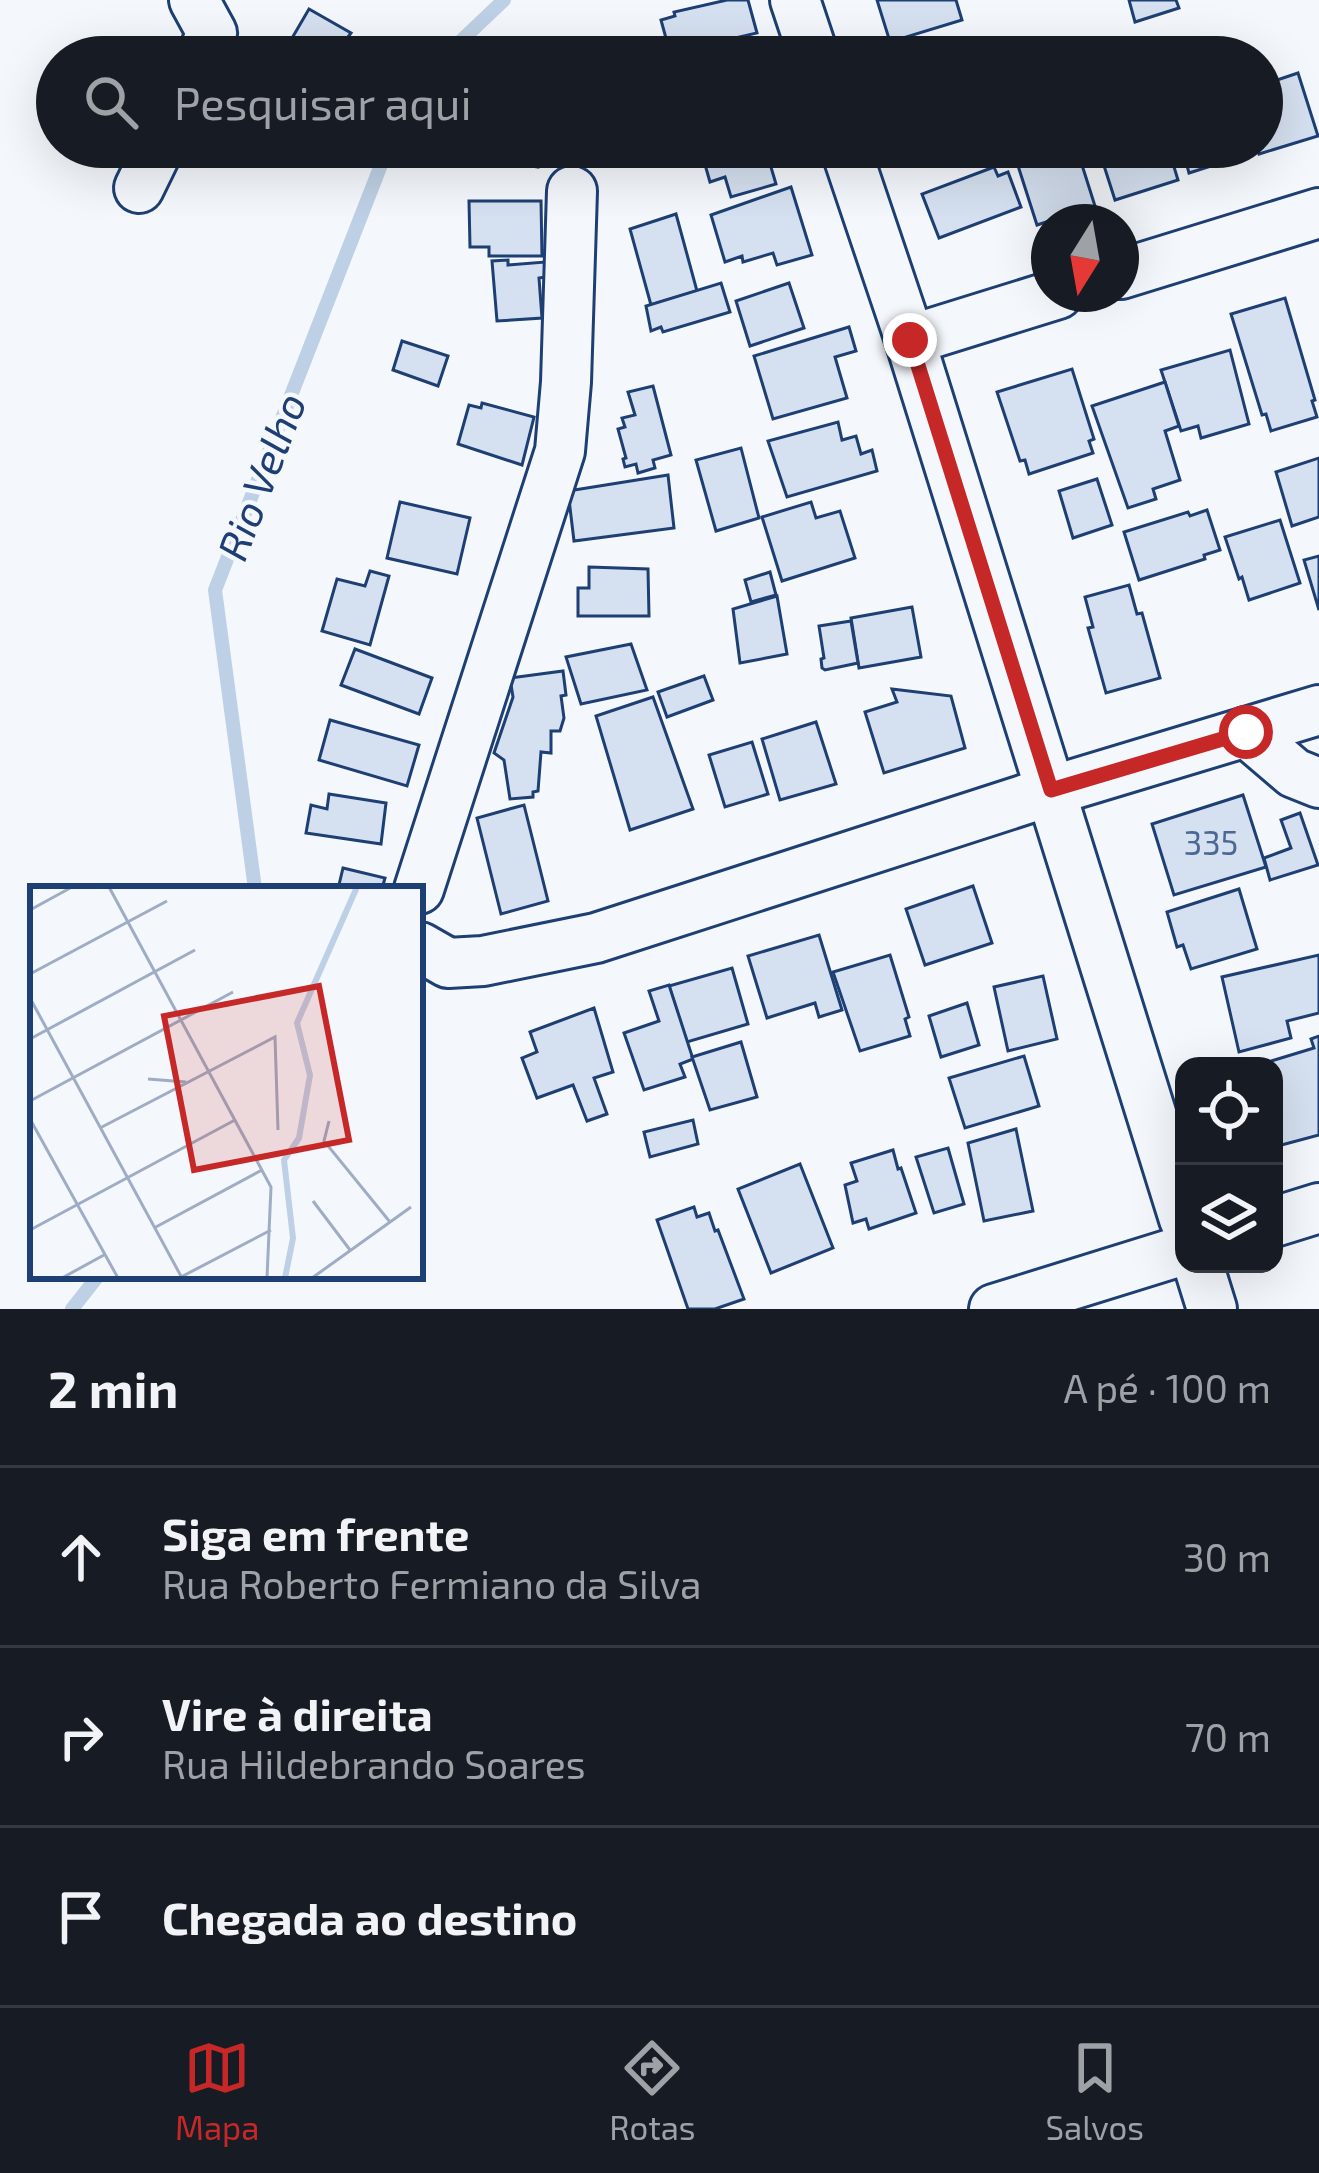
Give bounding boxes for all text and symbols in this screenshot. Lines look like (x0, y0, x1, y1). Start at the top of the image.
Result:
search box (36, 36, 1283, 168)
icon: search (78, 69, 144, 135)
text: Pesquisar aqui (174, 75, 472, 129)
north arrow (1031, 204, 1139, 312)
route end (883, 313, 937, 367)
water label: Rio Velho (205, 385, 315, 567)
route start (1219, 705, 1273, 759)
house number: 335 (1184, 822, 1238, 862)
inset map (30, 886, 423, 1279)
map controls (1175, 1057, 1283, 1273)
button: locate (1175, 1057, 1283, 1165)
button: layers (1175, 1165, 1283, 1273)
text: 2 min (48, 1357, 178, 1418)
text: A pé · 100 m (1063, 1364, 1271, 1411)
text: Siga em frente (162, 1506, 469, 1560)
icon: ahead (48, 1524, 114, 1590)
text: 30 m (1183, 1533, 1271, 1580)
text: Rua Roberto Fermiano da Silva (162, 1560, 701, 1607)
text: Vire à direita (162, 1686, 433, 1740)
icon: right (48, 1704, 114, 1770)
text: 70 m (1185, 1713, 1271, 1760)
text: Rua Hildebrando Soares (162, 1740, 586, 1787)
icon: arrive (48, 1884, 114, 1950)
text: Chegada ao destino (162, 1890, 577, 1944)
tab: Mapa (175, 2035, 259, 2147)
tab: Rotas (609, 2035, 696, 2147)
tab: Salvos (1046, 2035, 1144, 2147)

